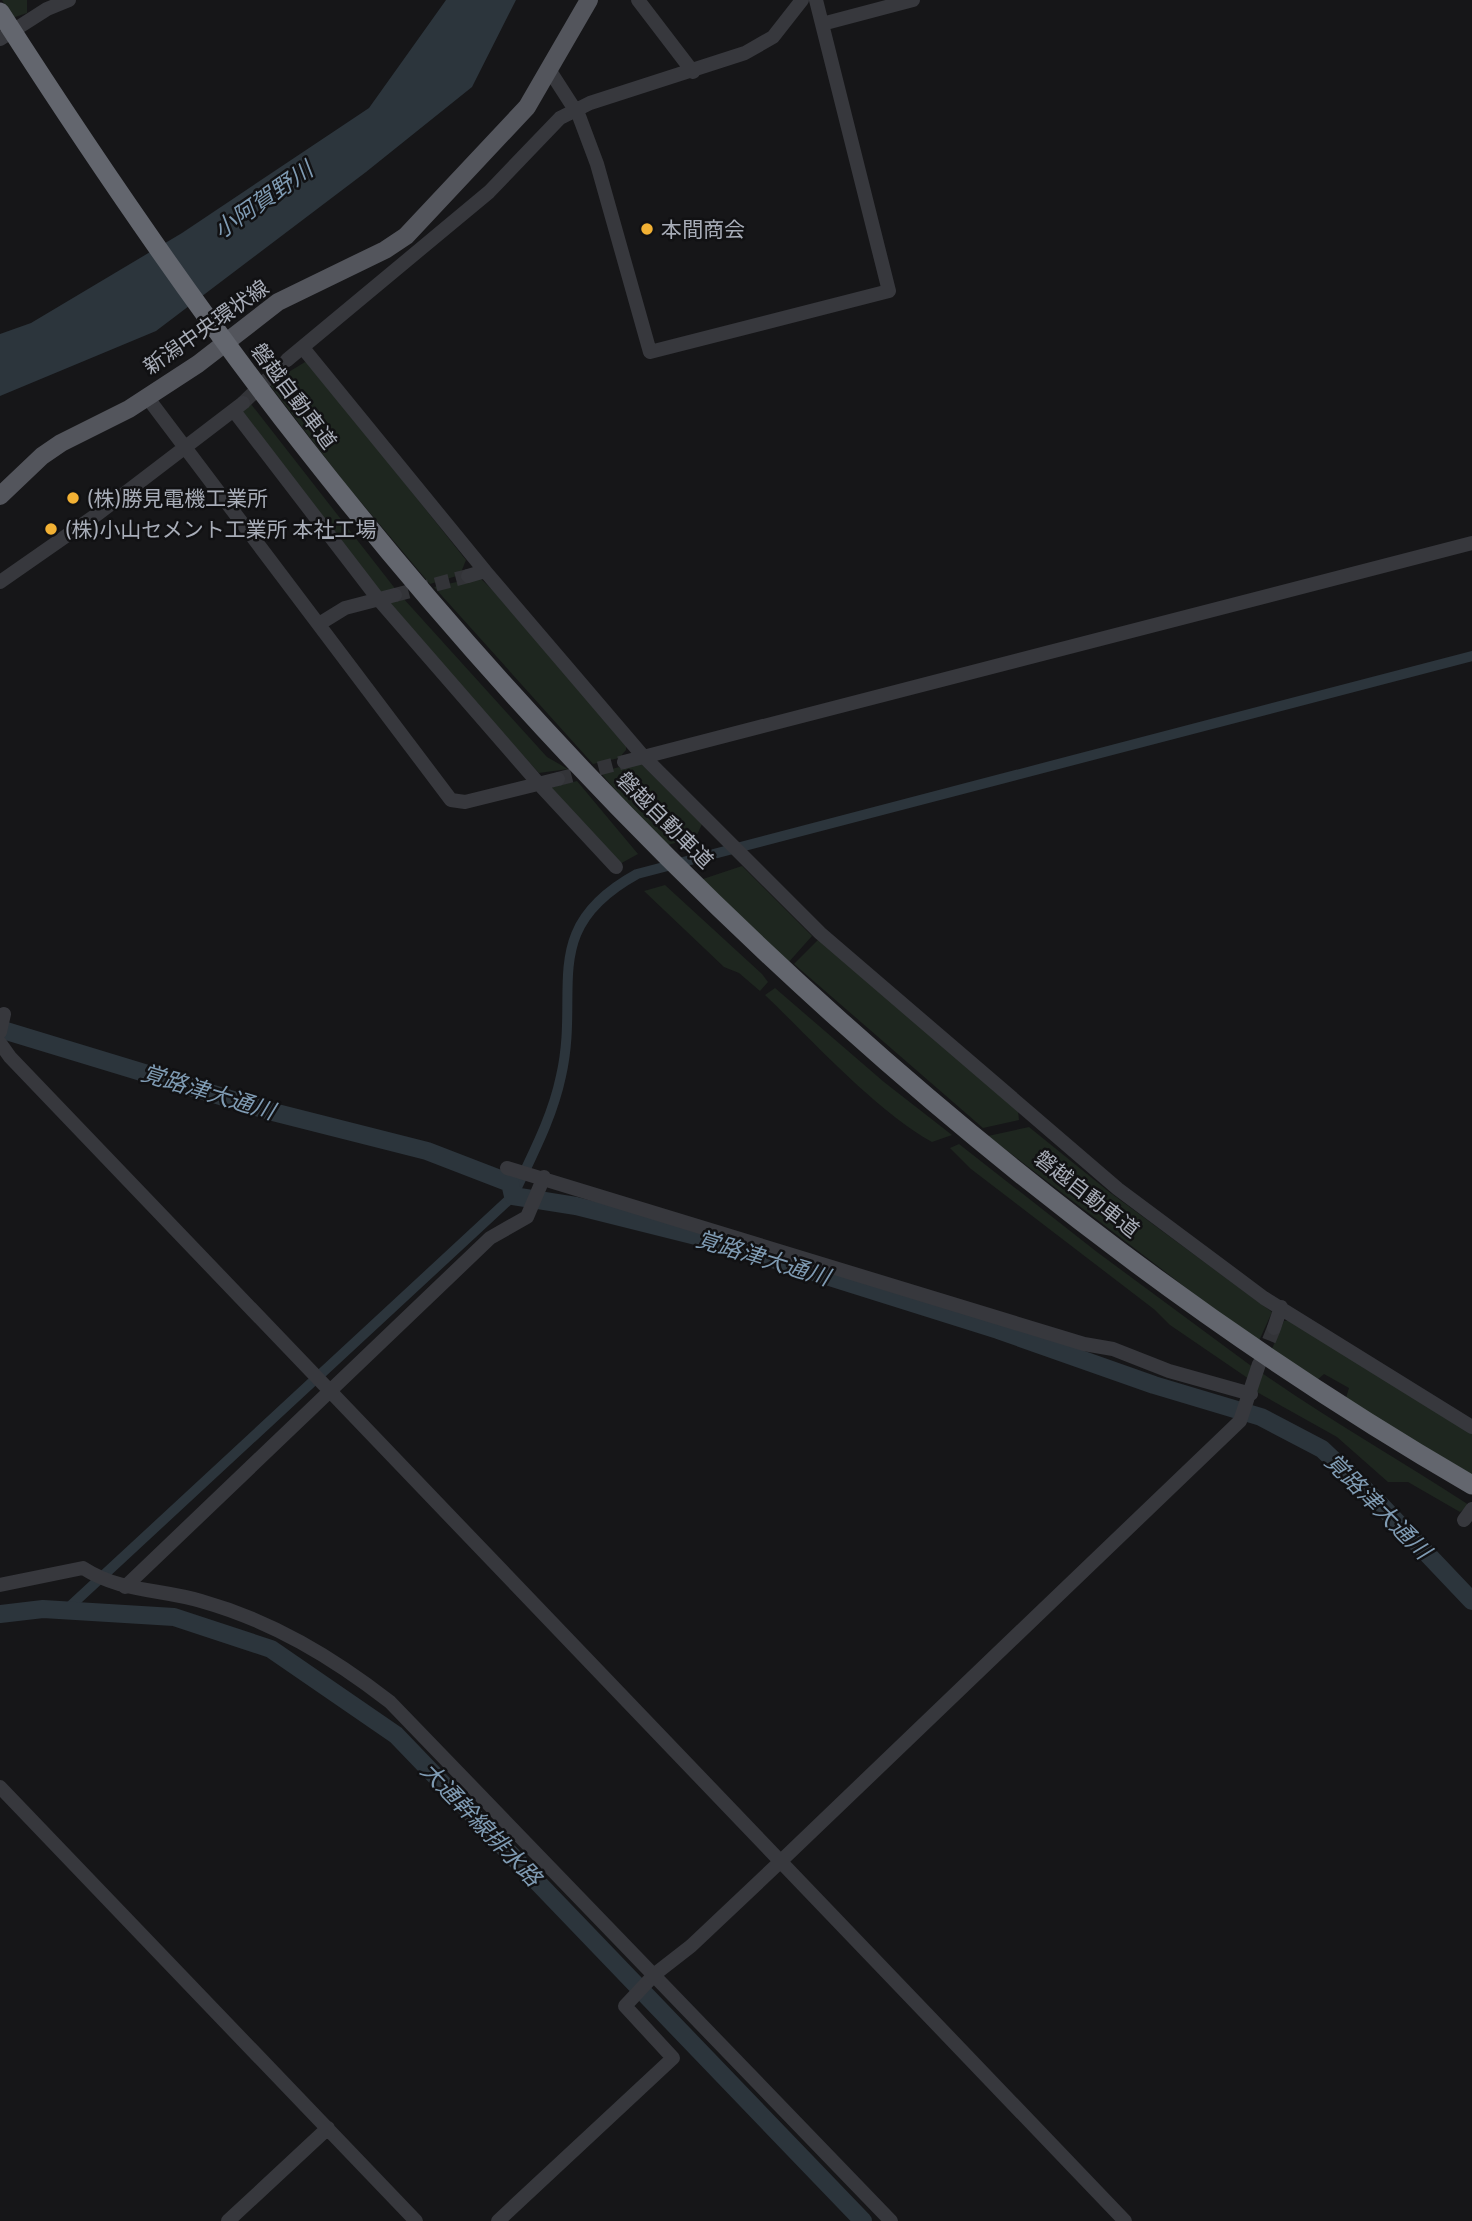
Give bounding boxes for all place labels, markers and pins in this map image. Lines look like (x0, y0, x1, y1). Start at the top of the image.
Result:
place label: 本間商会 (661, 217, 745, 242)
marker: 本間商会 (639, 221, 655, 237)
place label: (株)勝見電機工業所 (87, 486, 268, 511)
marker: (株)勝見電機工業所 (65, 490, 81, 506)
place label: (株)小山セメント工業所 本社工場 (65, 517, 376, 542)
marker: (株)小山セメント工業所 本社工場 (43, 521, 59, 537)

